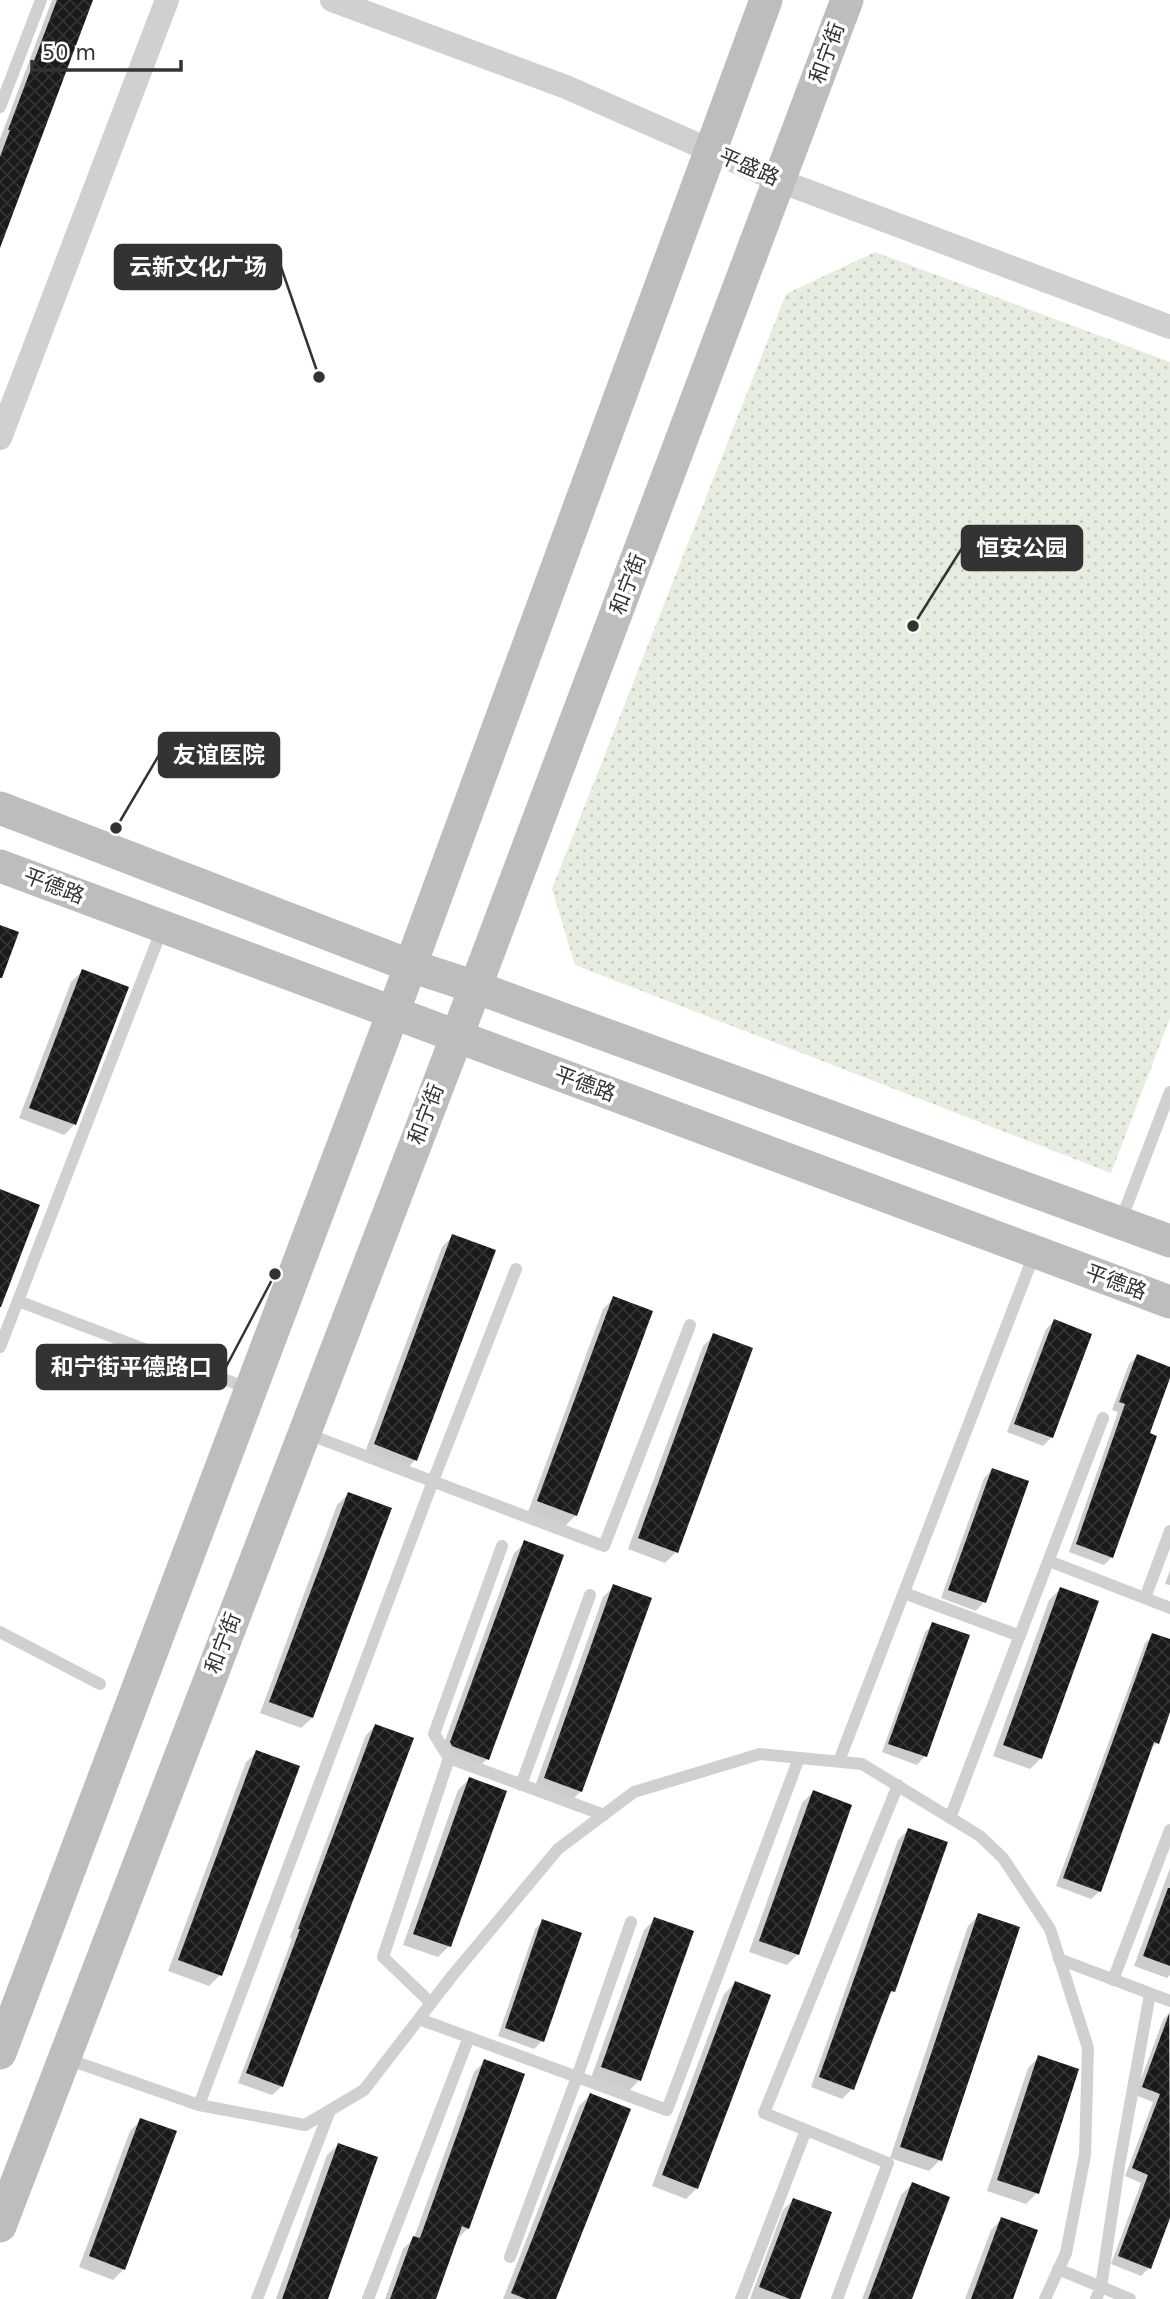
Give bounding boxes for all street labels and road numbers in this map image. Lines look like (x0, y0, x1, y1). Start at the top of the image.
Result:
street label: 和宁街 (805, 19, 849, 87)
street label: 平盛路 (715, 144, 783, 190)
street label: 和宁街 (606, 550, 650, 618)
street label: 平德路 (20, 864, 88, 908)
street label: 平德路 (551, 1062, 619, 1106)
street label: 和宁街 (404, 1080, 448, 1148)
street label: 平德路 (1082, 1260, 1150, 1304)
street label: 和宁街 (201, 1609, 245, 1677)

